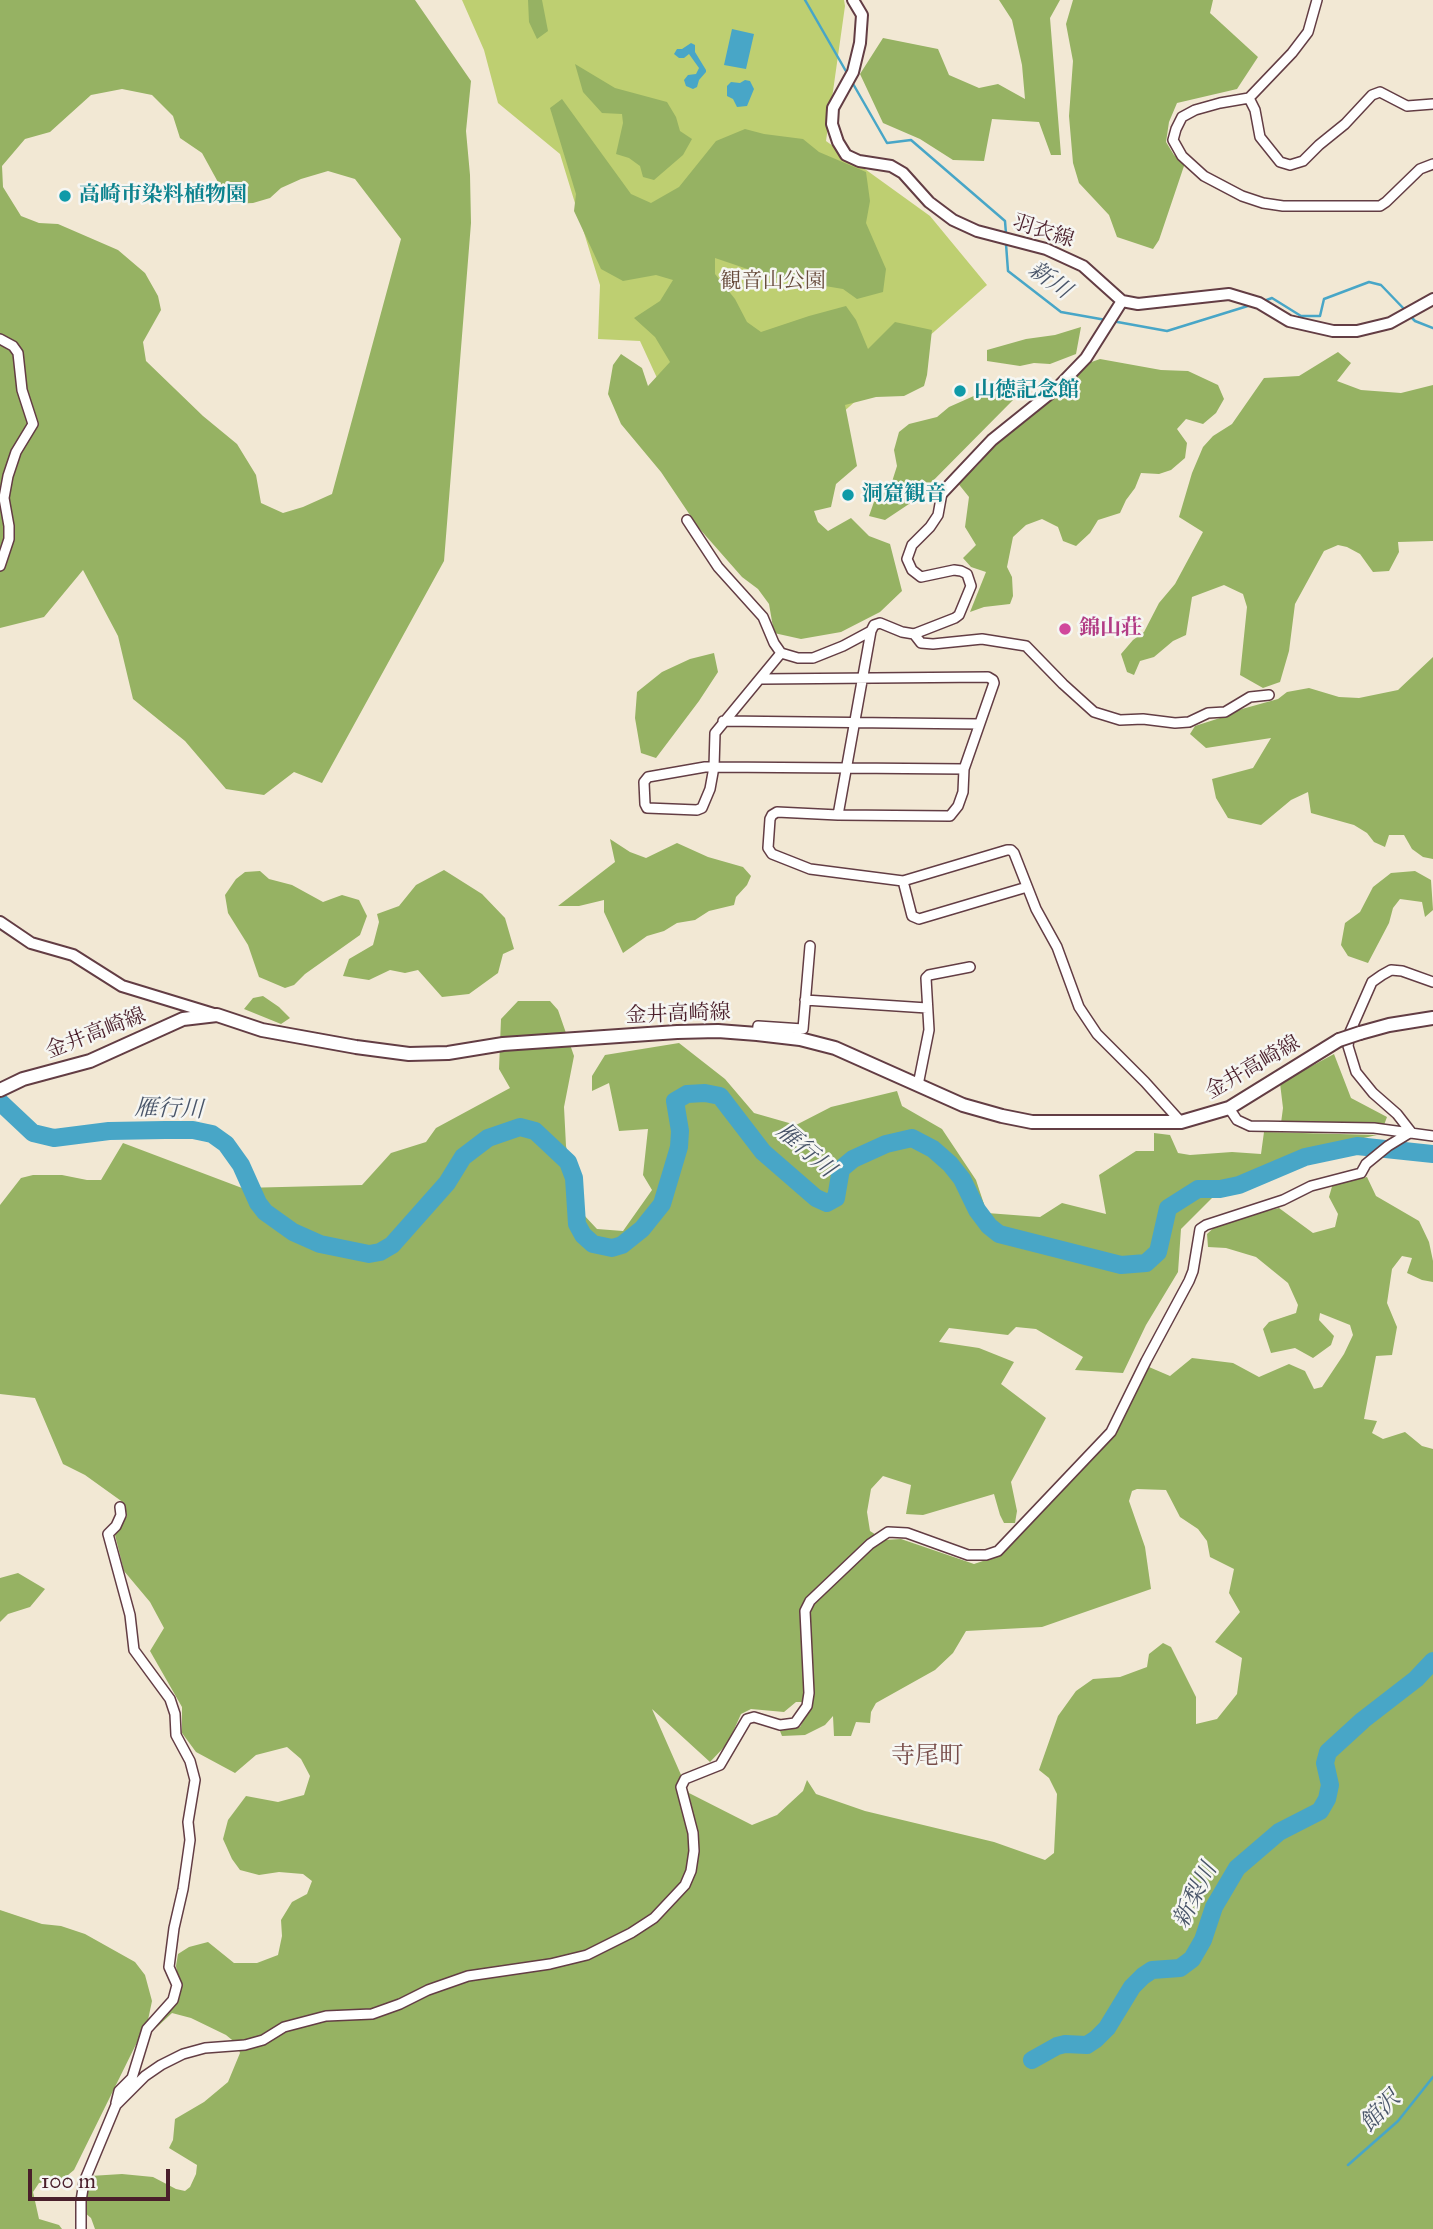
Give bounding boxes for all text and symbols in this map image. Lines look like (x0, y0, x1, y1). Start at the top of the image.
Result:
place label: 高崎市染料植物園 (79, 183, 247, 209)
marker: 高崎市染料植物園 (57, 188, 73, 204)
street label: 羽衣線 (1009, 210, 1077, 254)
water label: 新川 (1022, 257, 1076, 305)
park label: 観音山公園 (721, 269, 825, 295)
place label: 山徳記念館 (974, 378, 1079, 404)
marker: 山徳記念館 (952, 383, 968, 399)
place label: 洞窟観音 (862, 482, 946, 508)
marker: 洞窟観音 (840, 487, 856, 503)
place label: 錦山荘 (1079, 616, 1142, 642)
marker: 錦山荘 (1057, 621, 1073, 637)
street label: 金井高崎線 (625, 1001, 731, 1029)
street label: 金井高崎線 (42, 1003, 150, 1065)
street label: 金井高崎線 (1201, 1031, 1305, 1105)
water label: 雁行川 (134, 1095, 204, 1125)
water label: 雁行川 (770, 1118, 840, 1184)
district label: 寺尾町 (891, 1743, 963, 1771)
water label: 新梨川 (1168, 1859, 1224, 1933)
water label: 館沢 (1355, 2086, 1407, 2138)
scale bar (32, 2156, 173, 2200)
text: 100 m (41, 2168, 96, 2194)

